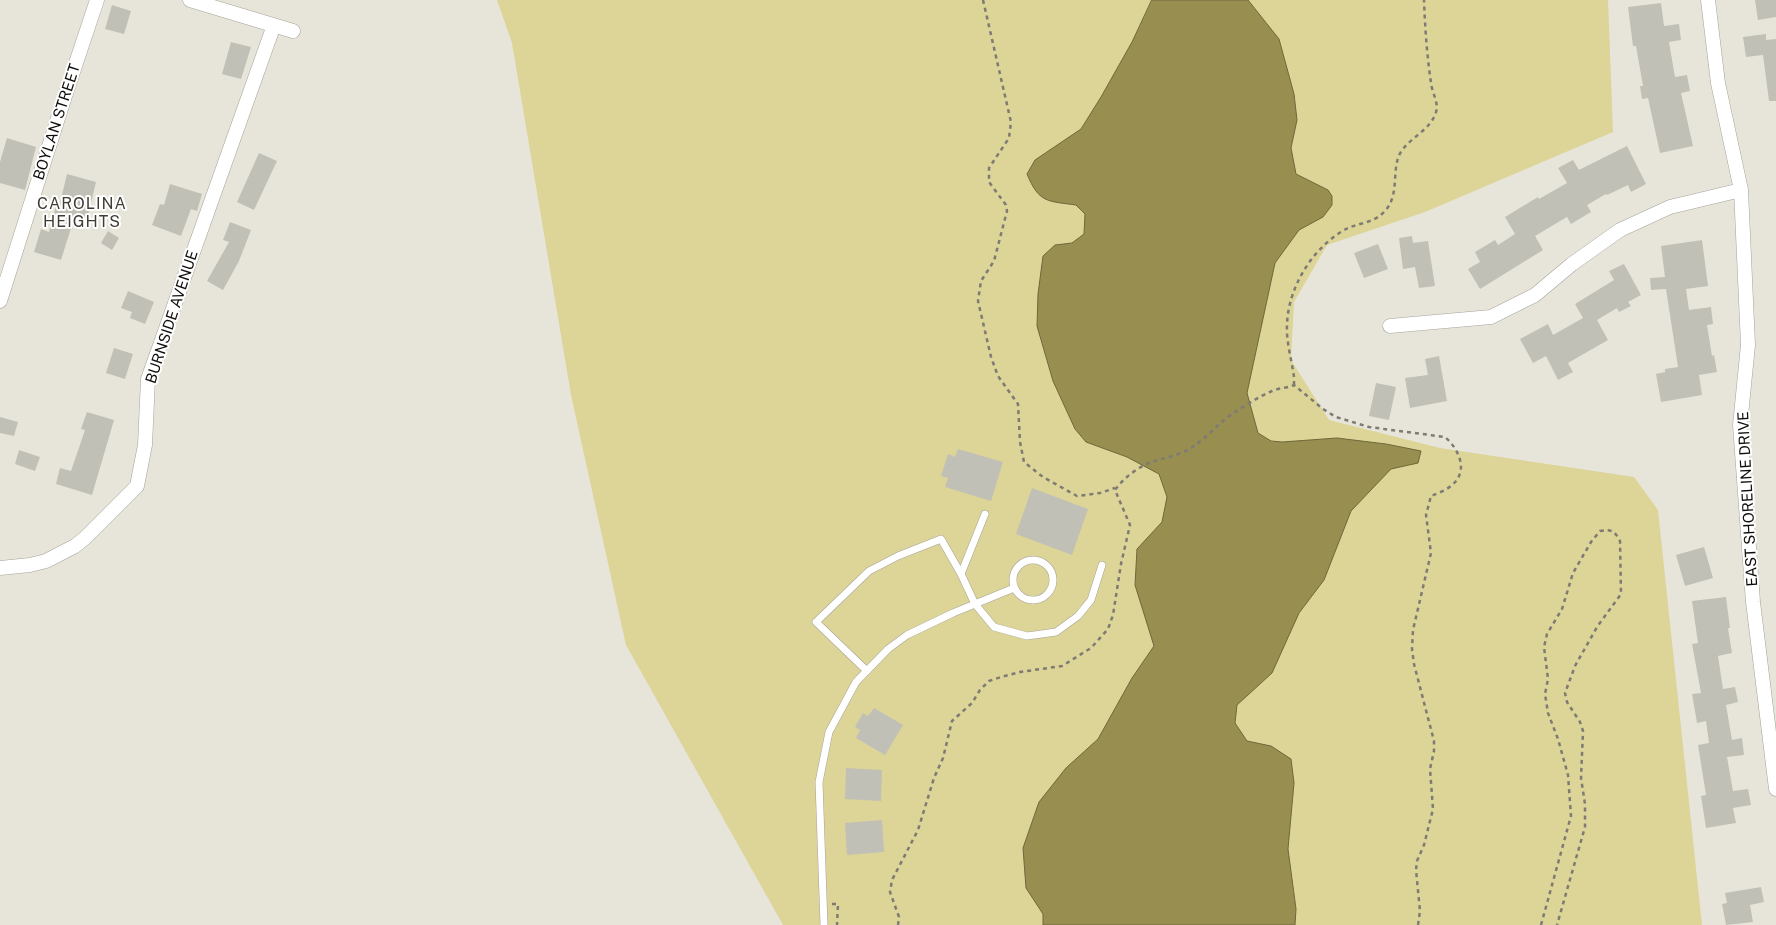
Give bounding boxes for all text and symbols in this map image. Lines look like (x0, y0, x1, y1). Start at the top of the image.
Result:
street label: BOYLAN STREET (30, 62, 84, 182)
district label: CAROLINA HEIGHTS (36, 194, 128, 232)
street label: BURNSIDE AVENUE (142, 248, 202, 386)
street label: EAST SHORELINE DRIVE (1734, 411, 1762, 587)

